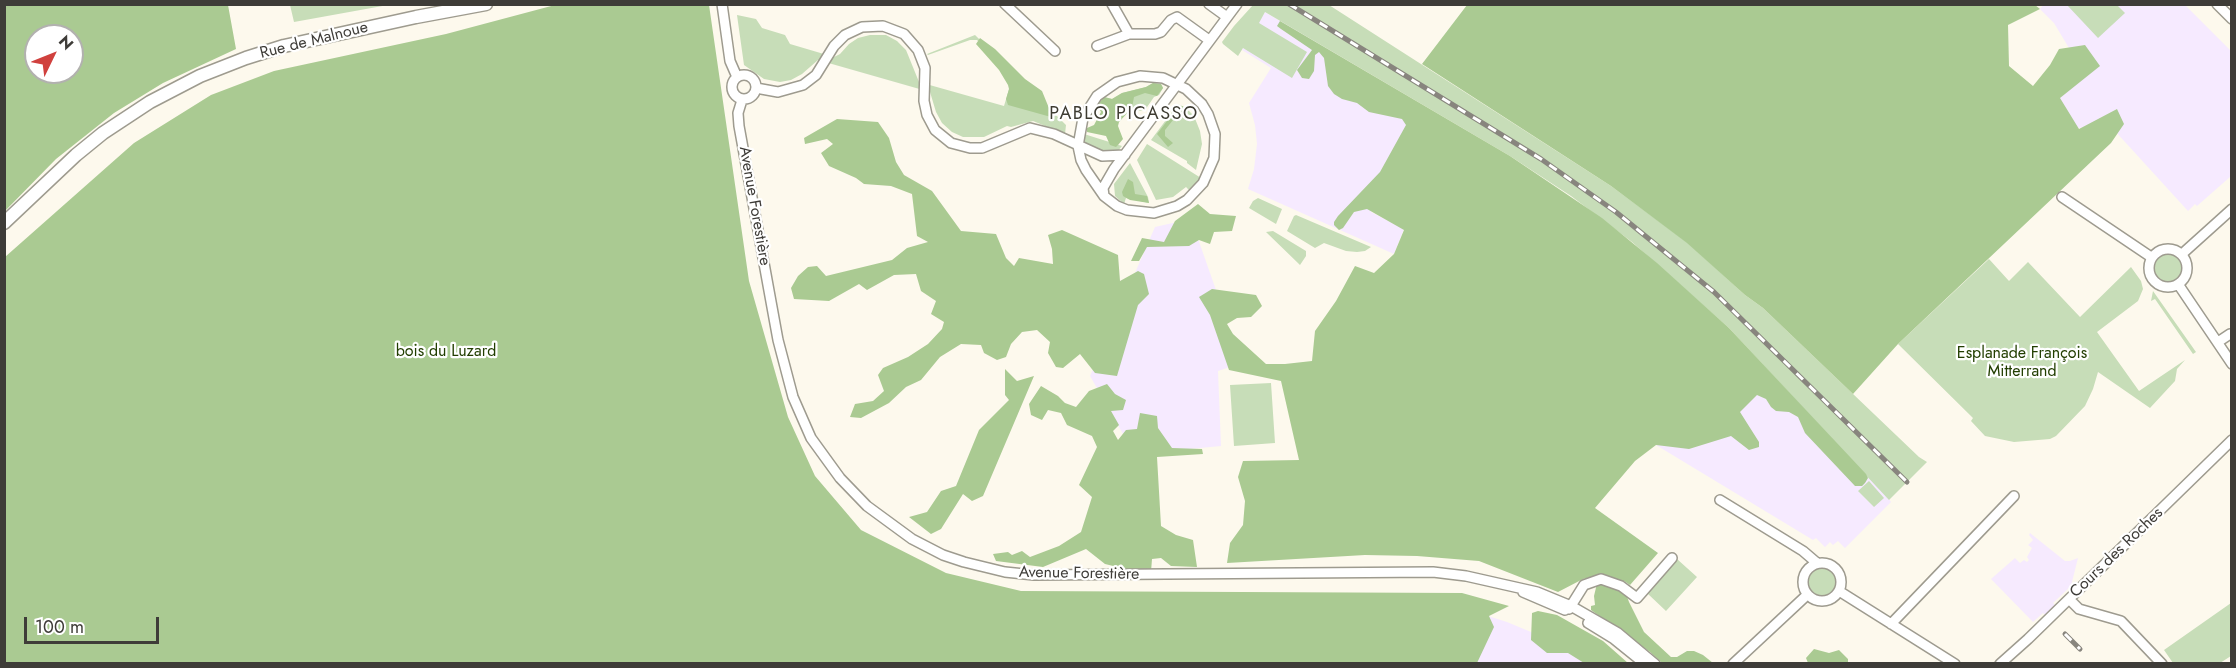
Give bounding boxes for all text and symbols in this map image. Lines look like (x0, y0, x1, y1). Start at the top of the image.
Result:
street label: Rue de Malnoue (258, 18, 370, 64)
north arrow (24, 24, 84, 84)
text: N (53, 30, 79, 55)
district label: PABLO PICASSO (1049, 104, 1199, 126)
street label: Avenue Forestière (734, 145, 774, 267)
park label: bois du Luzard (396, 342, 496, 362)
park label: Esplanade François Mitterrand (1957, 344, 2087, 382)
street label: Cours des Roches (2066, 504, 2168, 602)
street label: Avenue Forestière (1019, 563, 1139, 585)
scale bar (27, 605, 162, 643)
text: 100 m (35, 614, 84, 640)

